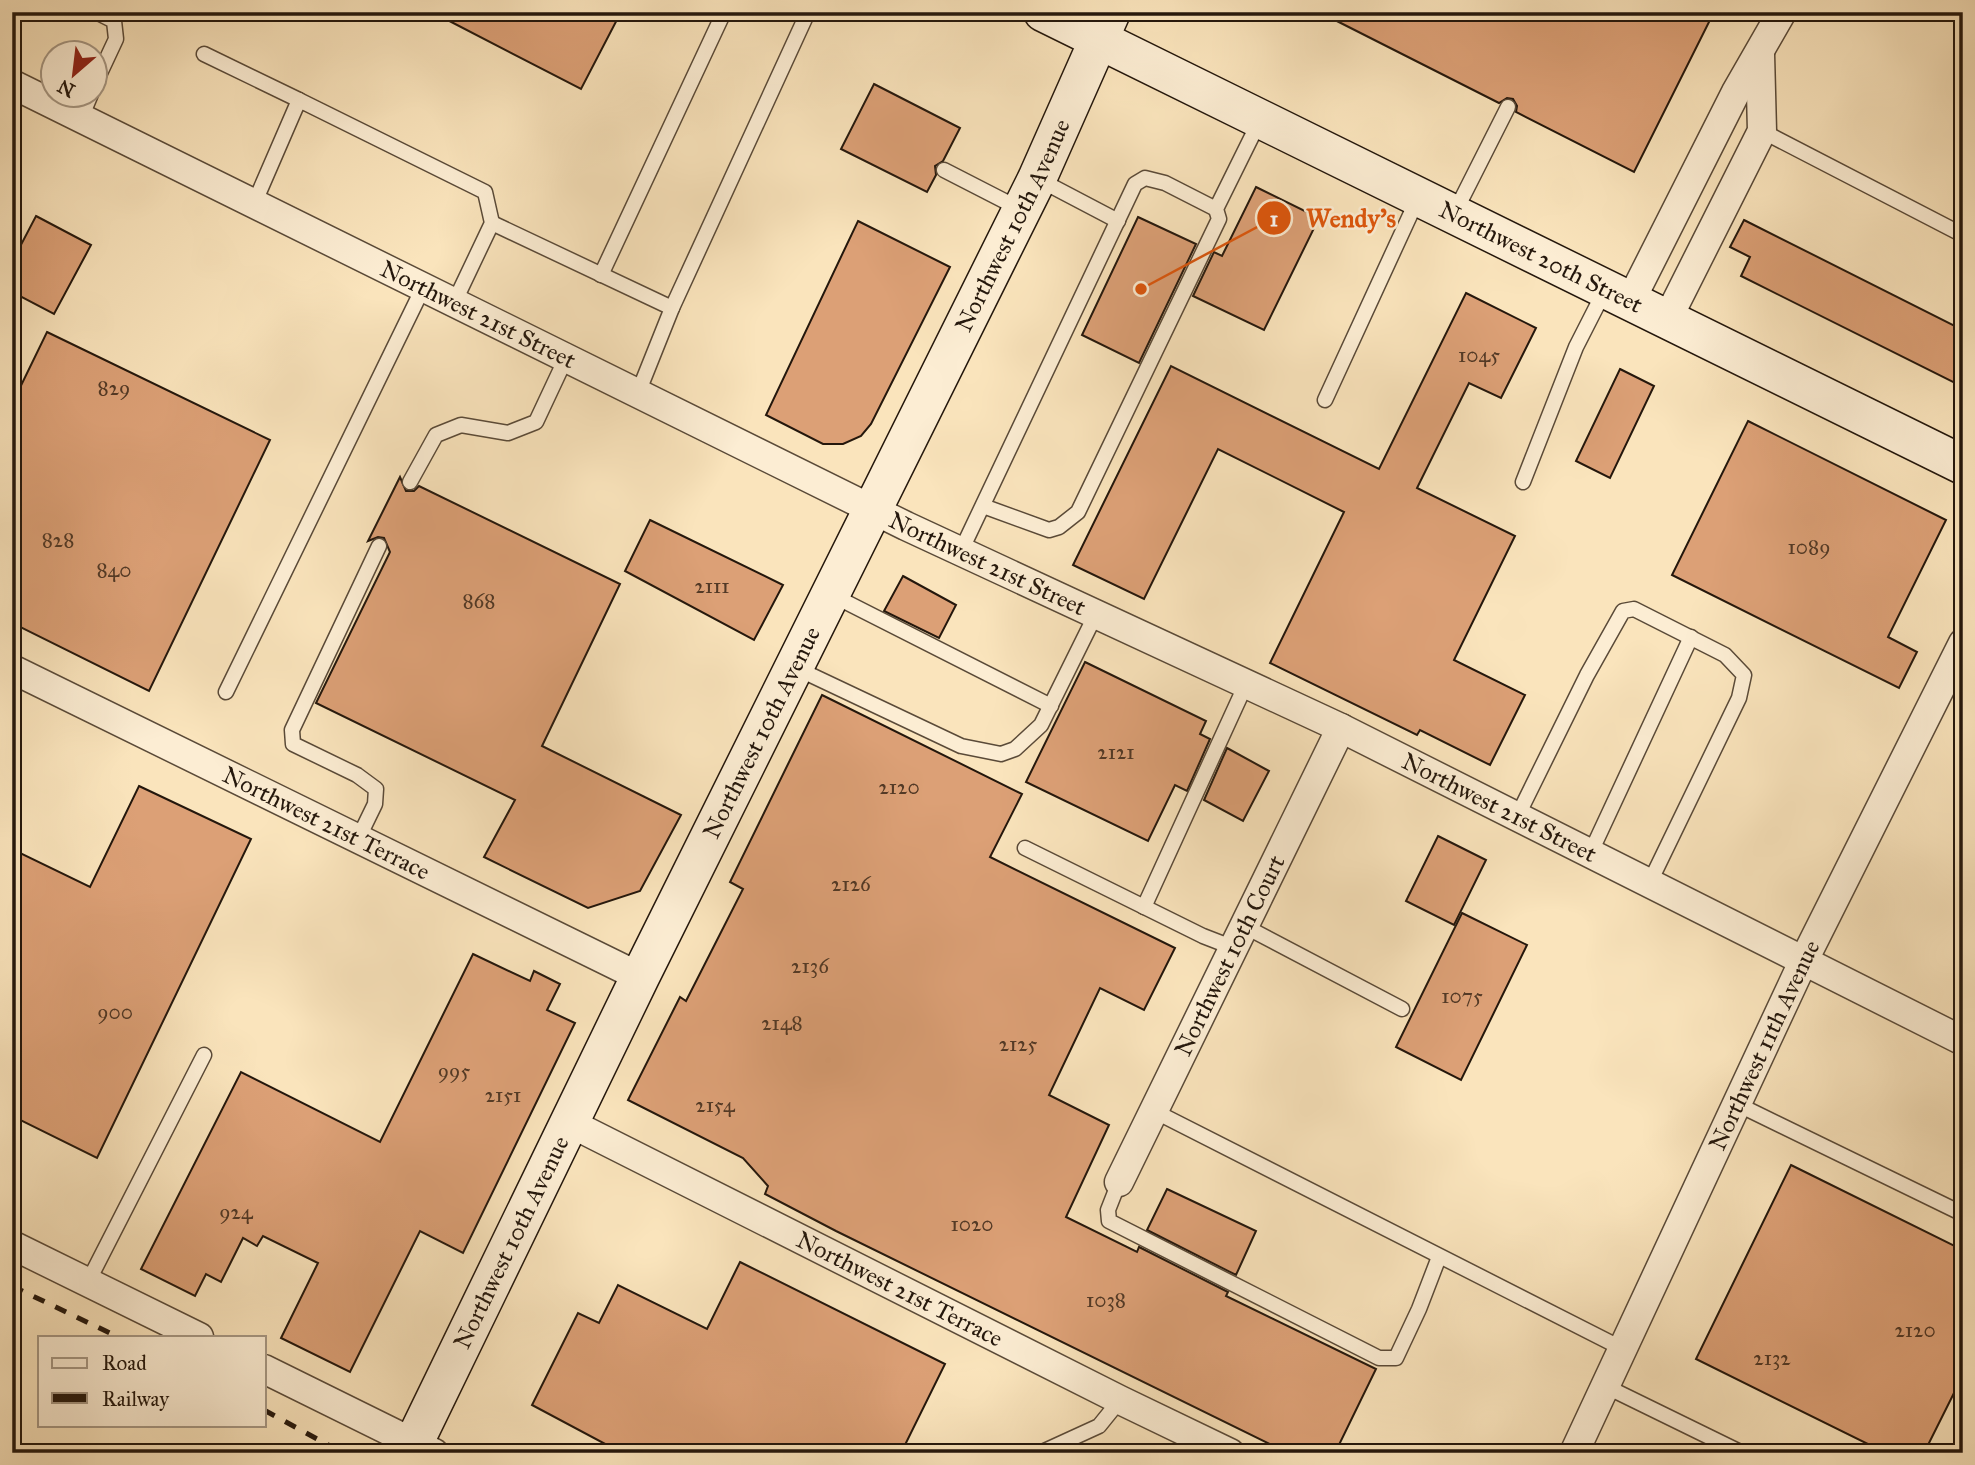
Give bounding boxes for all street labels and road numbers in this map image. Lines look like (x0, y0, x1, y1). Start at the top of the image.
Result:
street label: Northwest 10th Avenue (948, 114, 1077, 337)
street label: Northwest 20th Street (1434, 194, 1648, 320)
street label: Northwest 21st Street (376, 254, 581, 376)
street label: Northwest 21st Street (884, 505, 1091, 623)
street label: Northwest 10th Avenue (696, 622, 827, 844)
street label: Northwest 21st Street (1397, 746, 1602, 869)
street label: Northwest 21st Terrace (218, 760, 435, 887)
street label: Northwest 10th Court (1168, 850, 1292, 1061)
street label: Northwest 11th Avenue (1702, 935, 1827, 1155)
street label: Northwest 10th Avenue (447, 1131, 576, 1354)
street label: Northwest 21st Terrace (791, 1224, 1008, 1353)

